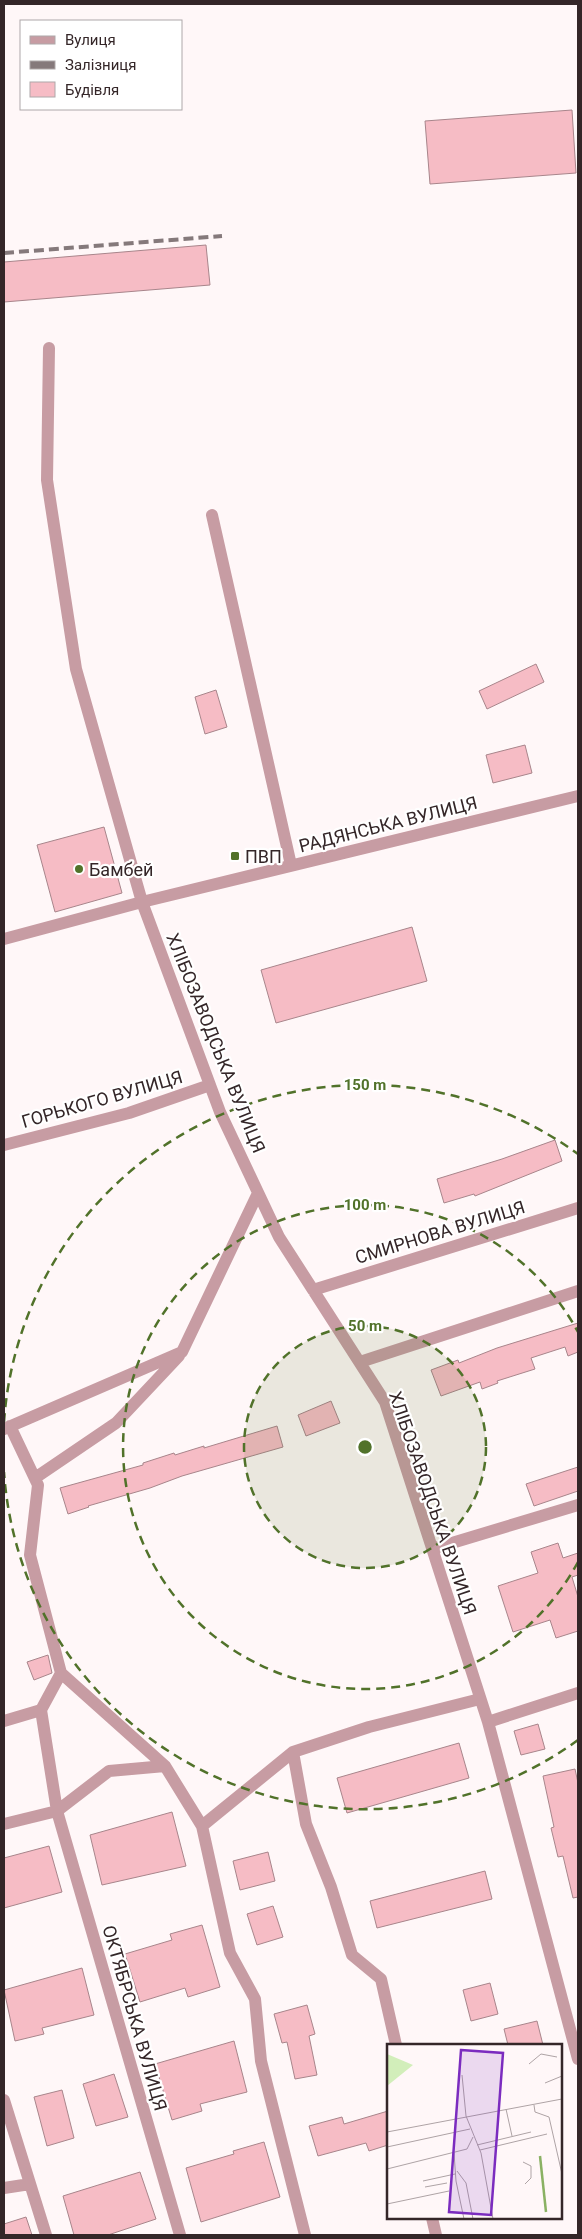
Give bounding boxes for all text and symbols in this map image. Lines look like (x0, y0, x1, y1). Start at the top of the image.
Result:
legend (20, 20, 182, 110)
text: Вулиця (65, 31, 116, 49)
text: Залізниця (65, 56, 137, 74)
text: Будівля (65, 81, 119, 99)
street label: РАДЯНСЬКА ВУЛИЦЯ (297, 792, 479, 856)
place label: ПВП (245, 846, 282, 867)
marker: ПВП (229, 850, 241, 862)
place label: Бамбей (89, 859, 153, 880)
marker: Бамбей (73, 863, 85, 875)
street label: ХЛІБОЗАВОДСЬКА ВУЛИЦЯ (162, 930, 270, 1156)
street label: ГОРЬКОГО ВУЛИЦЯ (19, 1066, 185, 1132)
text: 150 m (344, 1076, 386, 1094)
text: 100 m (344, 1196, 386, 1214)
street label: СМИРНОВА ВУЛИЦЯ (353, 1196, 527, 1268)
text: 50 m (348, 1317, 382, 1335)
street label: ХЛІБОЗАВОДСЬКА ВУЛИЦЯ (385, 1389, 481, 1617)
centre of rings (356, 1438, 374, 1456)
street label: ОКТЯБРСЬКА ВУЛИЦЯ (98, 1923, 172, 2113)
inset map (387, 2044, 562, 2219)

